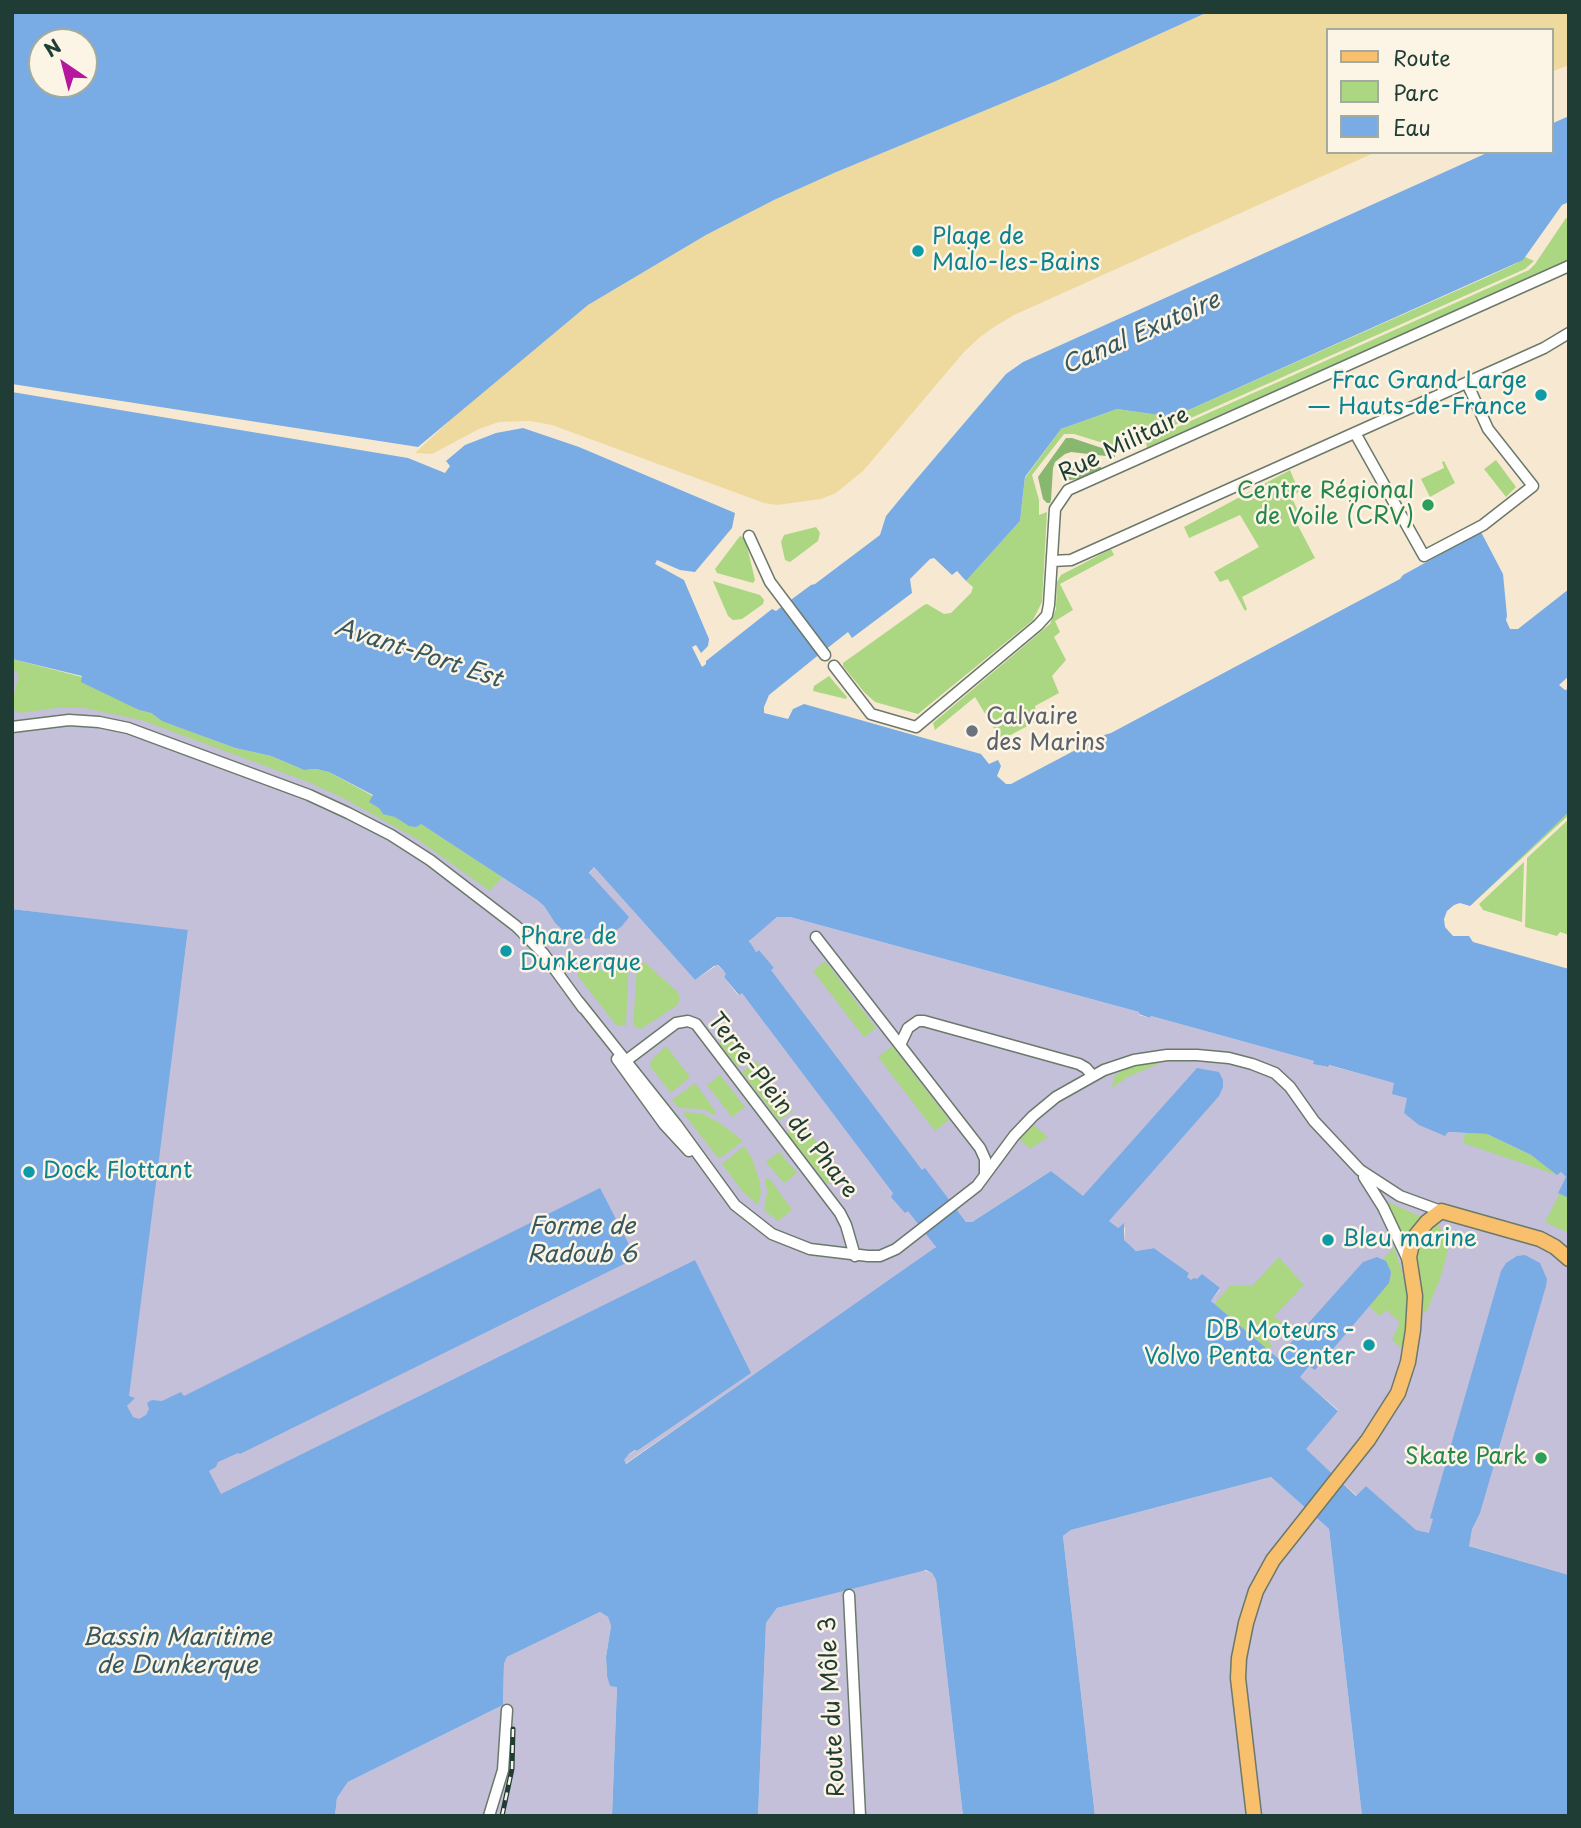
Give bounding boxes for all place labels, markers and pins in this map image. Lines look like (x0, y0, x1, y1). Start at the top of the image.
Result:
place label: Plage de Malo-les-Bains (932, 224, 1100, 278)
marker: Plage de Malo-les-Bains (910, 243, 926, 259)
place label: Frac Grand Large — Hauts-de-France (1307, 368, 1527, 422)
marker: Frac Grand Large — Hauts-de-France (1533, 387, 1549, 403)
place label: Centre Régional de Voile (CRV) (1237, 478, 1414, 532)
marker: Centre Régional de Voile (CRV) (1420, 497, 1436, 513)
place label: Calvaire des Marins (986, 704, 1105, 758)
marker: Calvaire des Marins (964, 723, 980, 739)
place label: Phare de Dunkerque (520, 924, 641, 978)
marker: Phare de Dunkerque (498, 943, 514, 959)
place label: Dock Flottant (43, 1158, 192, 1186)
marker: Dock Flottant (21, 1164, 37, 1180)
place label: Bleu marine (1342, 1226, 1477, 1254)
marker: Bleu marine (1320, 1232, 1336, 1248)
place label: DB Moteurs - Volvo Penta Center (1144, 1318, 1355, 1372)
marker: DB Moteurs - Volvo Penta Center (1361, 1337, 1377, 1353)
place label: Skate Park (1405, 1444, 1527, 1472)
marker: Skate Park (1533, 1450, 1549, 1466)

